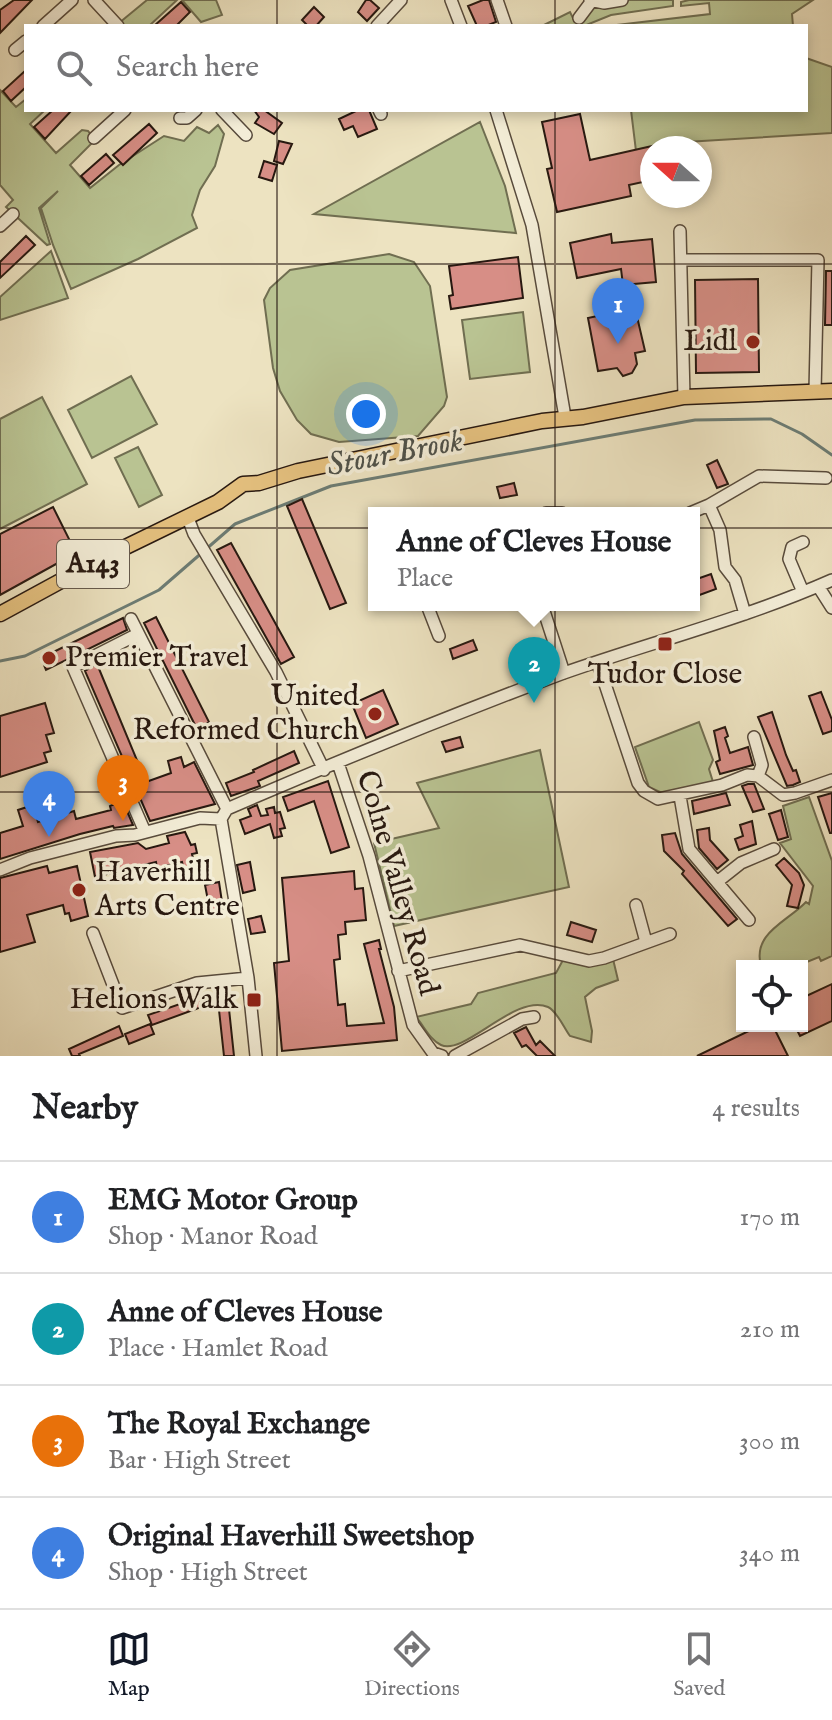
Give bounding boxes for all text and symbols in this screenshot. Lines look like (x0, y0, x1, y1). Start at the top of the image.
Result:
search box (24, 24, 808, 112)
icon: search (52, 46, 96, 90)
text: Search here (116, 49, 259, 87)
north arrow (640, 136, 712, 208)
pin: 1 (592, 278, 644, 344)
place label: Lidl (684, 323, 738, 361)
marker: Lidl (744, 333, 762, 351)
your location (346, 394, 386, 434)
water label: Stour Brook (324, 421, 467, 487)
popup (368, 507, 700, 611)
text: Anne of Cleves House (397, 524, 671, 562)
road number: A143 (57, 540, 129, 588)
text: Place (397, 562, 453, 595)
marker: Tudor Close (656, 635, 674, 653)
pin: 2 (508, 637, 560, 703)
place label: Premier Travel (65, 639, 249, 677)
marker: Premier Travel (40, 649, 58, 667)
place label: Tudor Close (588, 656, 742, 694)
place label: United Reformed Church (133, 678, 360, 750)
marker: United Reformed Church (366, 705, 384, 723)
pin: 3 (97, 755, 149, 821)
street label: Colne Valley Road (347, 766, 447, 1001)
pin: 4 (23, 771, 75, 837)
place label: Haverhill Arts Centre (94, 854, 240, 926)
marker: Haverhill Arts Centre (70, 881, 88, 899)
map controls (736, 960, 808, 1032)
button: locate (736, 960, 808, 1032)
place label: Helions Walk (70, 981, 239, 1019)
marker: Helions Walk (245, 991, 263, 1009)
text: Nearby (32, 1087, 138, 1130)
text: 4 results (712, 1092, 800, 1125)
text: EMG Motor Group (108, 1182, 358, 1220)
text: 1 (53, 1201, 63, 1234)
text: 170 m (740, 1201, 800, 1234)
text: Shop · Manor Road (108, 1220, 318, 1253)
text: Anne of Cleves House (108, 1294, 383, 1332)
text: 2 (52, 1313, 64, 1346)
text: 210 m (740, 1313, 800, 1346)
text: Place · Hamlet Road (108, 1332, 328, 1365)
text: The Royal Exchange (108, 1406, 370, 1444)
text: 3 (53, 1425, 63, 1458)
text: 300 m (739, 1425, 800, 1458)
text: Bar · High Street (108, 1444, 291, 1477)
text: Original Haverhill Sweetshop (108, 1518, 474, 1556)
text: 4 (52, 1537, 64, 1570)
text: 340 m (739, 1537, 800, 1570)
text: Shop · High Street (108, 1556, 308, 1589)
tab: Map (107, 1627, 151, 1703)
tab: Directions (364, 1627, 460, 1703)
tab: Saved (673, 1627, 725, 1703)

